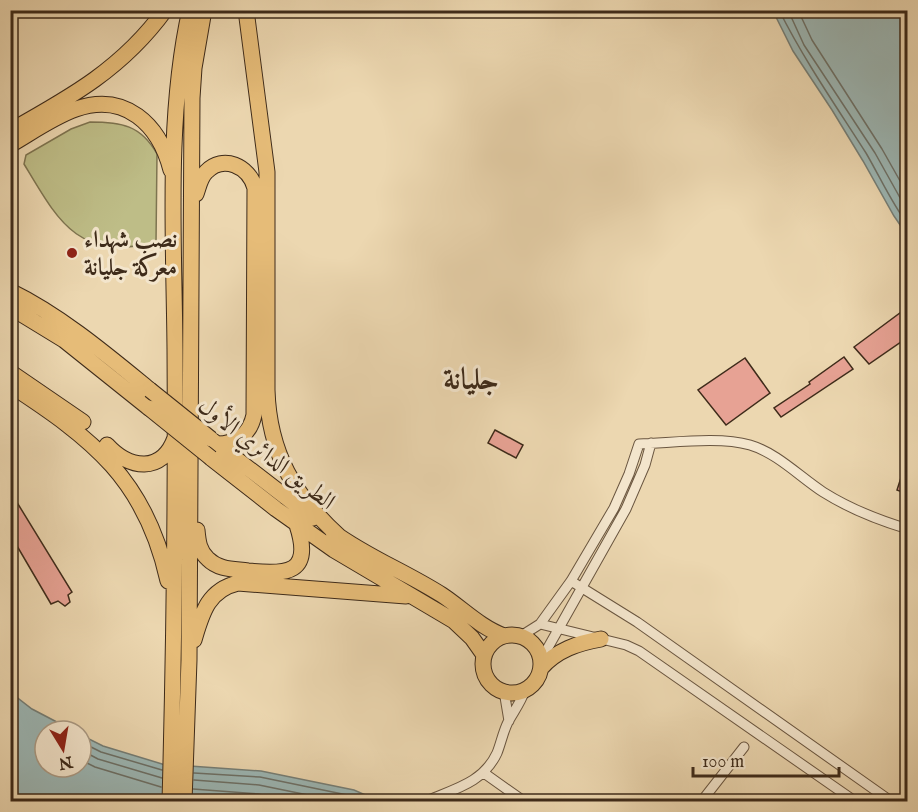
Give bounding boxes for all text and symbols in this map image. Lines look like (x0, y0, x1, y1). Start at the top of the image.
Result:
place label: نصب شهداء معركة جليانة (84, 225, 177, 284)
marker: نصب شهداء معركة جليانة (65, 246, 79, 260)
district label: جليانة (443, 362, 499, 400)
street label: الطريق الدائري الأول (190, 389, 342, 519)
north arrow (33, 719, 93, 779)
scale bar (693, 740, 838, 778)
text: N (57, 750, 75, 773)
text: 100 m (702, 751, 744, 774)

